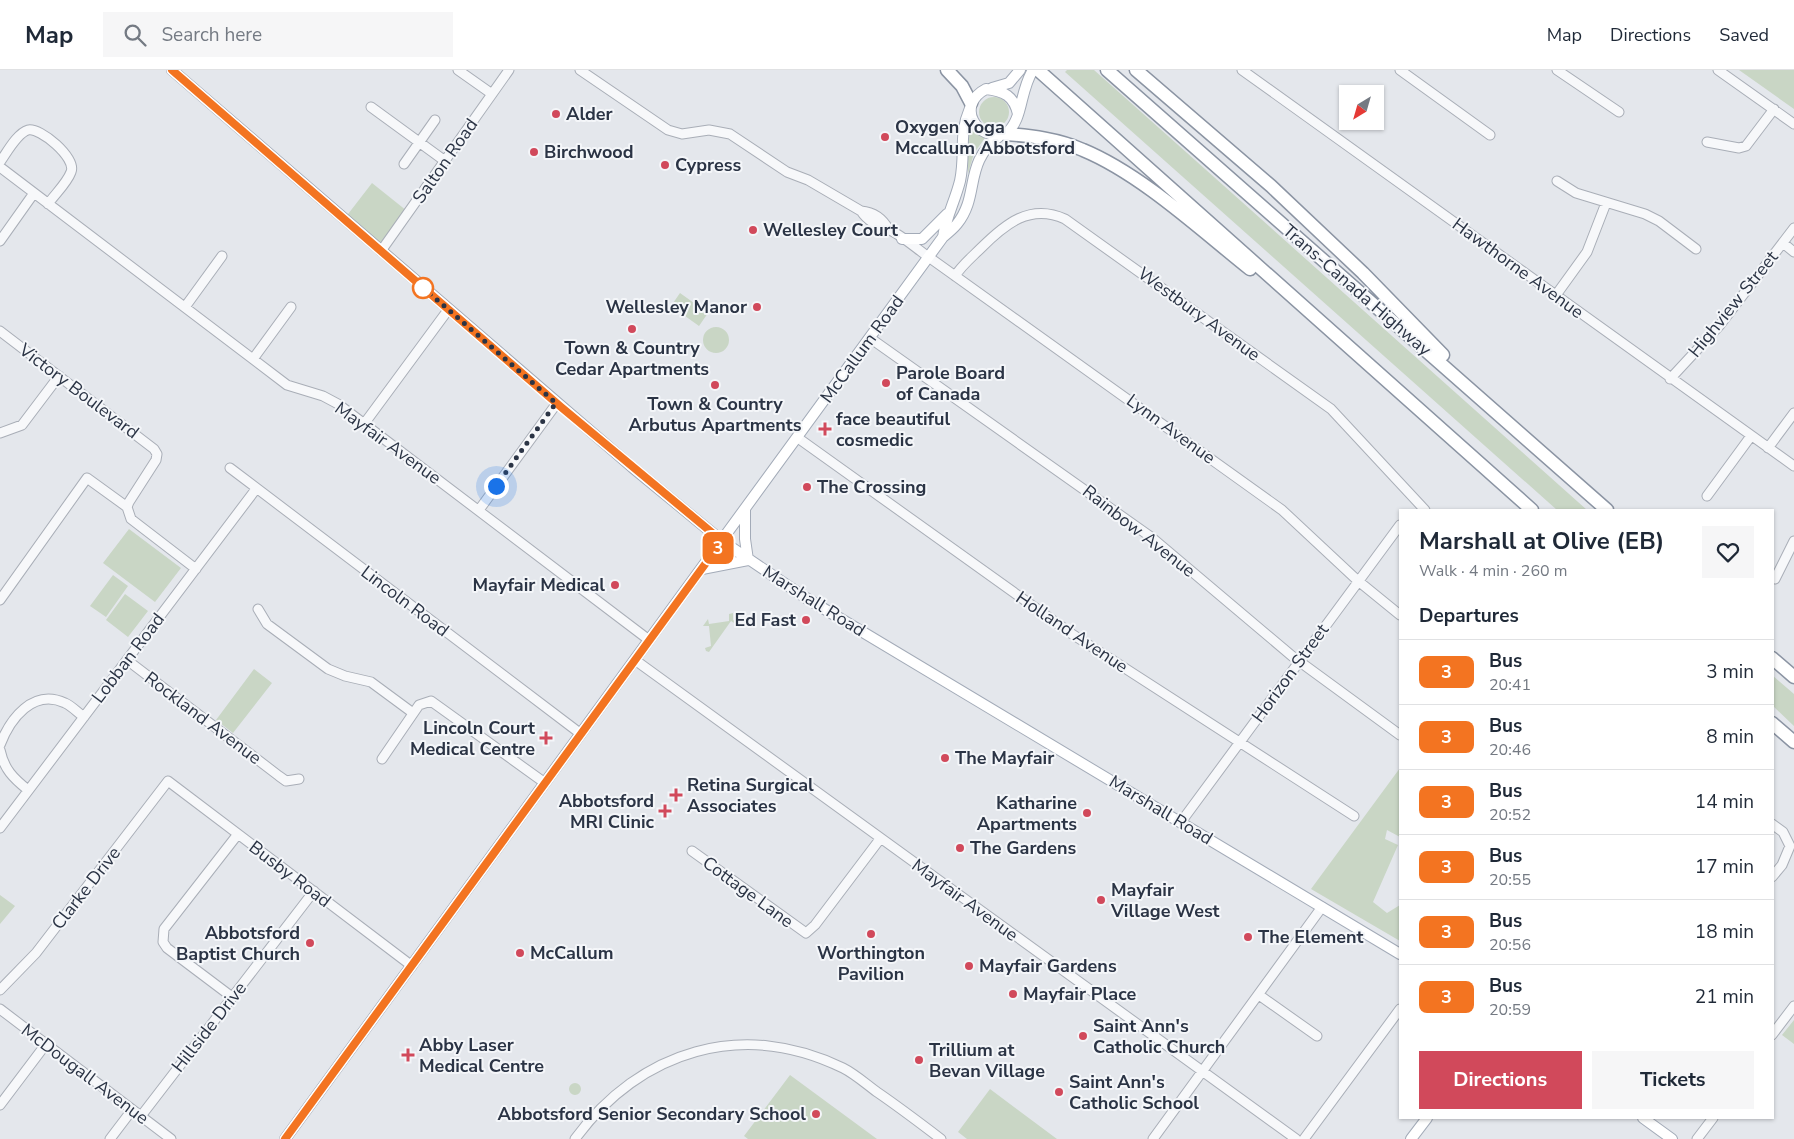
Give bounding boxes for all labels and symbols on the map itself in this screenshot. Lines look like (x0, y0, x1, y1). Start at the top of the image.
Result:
north arrow (1339, 85, 1384, 130)
place label: Alder (566, 102, 613, 126)
marker: Alder (550, 108, 562, 120)
street label: Salton Road (407, 114, 483, 208)
place label: Oxygen Yoga Mccallum Abbotsford (895, 115, 1075, 160)
marker: Oxygen Yoga Mccallum Abbotsford (879, 131, 891, 143)
place label: Birchwood (544, 140, 634, 164)
marker: Birchwood (528, 146, 540, 158)
place label: Cypress (675, 153, 741, 177)
marker: Cypress (659, 159, 671, 171)
street label: Hawthorne Avenue (1447, 212, 1589, 324)
place label: Wellesley Court (763, 218, 898, 242)
street label: Trans-Canada Highway (1277, 219, 1437, 362)
marker: Wellesley Court (747, 224, 759, 236)
street label: Highview Street (1683, 245, 1784, 362)
street label: Westbury Avenue (1133, 261, 1265, 367)
unlabelled marker (412, 277, 434, 299)
street label: McCallum Road (815, 290, 909, 408)
place label: Wellesley Manor (605, 295, 747, 319)
marker: Wellesley Manor (751, 301, 763, 313)
marker: Town & Country Cedar Apartments (626, 323, 638, 335)
place label: Town & Country Cedar Apartments (555, 336, 709, 381)
street label: Victory Boulevard (13, 337, 144, 444)
place label: Parole Board of Canada (896, 361, 1005, 406)
marker: Parole Board of Canada (880, 377, 892, 389)
marker: Town & Country Arbutus Apartments (709, 379, 721, 391)
street label: Lynn Avenue (1122, 389, 1220, 469)
place label: Town & Country Arbutus Apartments (629, 392, 802, 437)
street label: Mayfair Avenue (330, 396, 446, 490)
place label: face beautiful cosmedic (836, 407, 951, 452)
marker: face beautiful cosmedic (818, 422, 832, 436)
your location (484, 474, 509, 499)
place label: The Crossing (817, 475, 926, 499)
street label: Rainbow Avenue (1077, 479, 1201, 583)
marker: The Crossing (801, 481, 813, 493)
line badge: 3 (702, 532, 734, 564)
street label: Lincoln Road (356, 560, 454, 642)
street label: Marshall Road (758, 560, 870, 642)
place label: Mayfair Medical (472, 573, 605, 597)
marker: Mayfair Medical (609, 579, 621, 591)
street label: Holland Avenue (1011, 586, 1133, 678)
street label: Lobban Road (86, 608, 170, 708)
place label: Ed Fast (734, 608, 796, 632)
marker: Ed Fast (800, 614, 812, 626)
street label: Horizon Street (1246, 618, 1334, 727)
street label: Rockland Avenue (140, 666, 266, 770)
place label: Lincoln Court Medical Centre (410, 716, 535, 761)
marker: Lincoln Court Medical Centre (539, 731, 553, 745)
place label: The Mayfair (955, 746, 1054, 770)
marker: The Mayfair (939, 752, 951, 764)
street label: Marshall Road (1105, 770, 1217, 850)
place label: Retina Surgical Associates (687, 773, 814, 818)
marker: Retina Surgical Associates (669, 788, 683, 802)
place label: Abbotsford MRI Clinic (559, 789, 655, 834)
place label: Katharine Apartments (977, 791, 1077, 836)
marker: Abbotsford MRI Clinic (658, 804, 672, 818)
marker: Katharine Apartments (1081, 807, 1093, 819)
street label: Busby Road (244, 835, 336, 913)
place label: The Gardens (970, 836, 1076, 860)
street label: Clarke Drive (46, 842, 126, 934)
marker: The Gardens (954, 842, 966, 854)
street label: Cottage Lane (698, 851, 798, 933)
street label: Mayfair Avenue (907, 853, 1023, 947)
place label: Mayfair Village West (1110, 878, 1220, 923)
marker: Mayfair Village West (1095, 894, 1107, 906)
place label: Abbotsford Baptist Church (176, 921, 300, 966)
place label: The Element (1258, 925, 1364, 949)
marker: Worthington Pavilion (865, 928, 877, 940)
marker: The Element (1242, 931, 1254, 943)
marker: Abbotsford Baptist Church (304, 937, 316, 949)
place label: McCallum (530, 941, 614, 965)
place label: Worthington Pavilion (817, 941, 925, 986)
marker: McCallum (514, 947, 526, 959)
place label: Mayfair Gardens (979, 954, 1117, 978)
marker: Mayfair Gardens (963, 960, 975, 972)
street label: Hillside Drive (166, 977, 252, 1077)
place label: Mayfair Place (1023, 982, 1136, 1006)
marker: Mayfair Place (1007, 988, 1019, 1000)
place label: Saint Ann's Catholic Church (1093, 1014, 1225, 1059)
street label: McDougall Avenue (16, 1018, 154, 1130)
marker: Saint Ann's Catholic Church (1077, 1030, 1089, 1042)
place label: Abby Laser Medical Centre (419, 1033, 544, 1078)
place label: Trillium at Bevan Village (929, 1038, 1045, 1083)
marker: Abby Laser Medical Centre (401, 1048, 415, 1062)
marker: Trillium at Bevan Village (913, 1054, 925, 1066)
place label: Saint Ann's Catholic School (1069, 1070, 1199, 1115)
marker: Saint Ann's Catholic School (1053, 1086, 1065, 1098)
place label: Abbotsford Senior Secondary School (498, 1102, 806, 1126)
marker: Abbotsford Senior Secondary School (810, 1108, 822, 1120)

